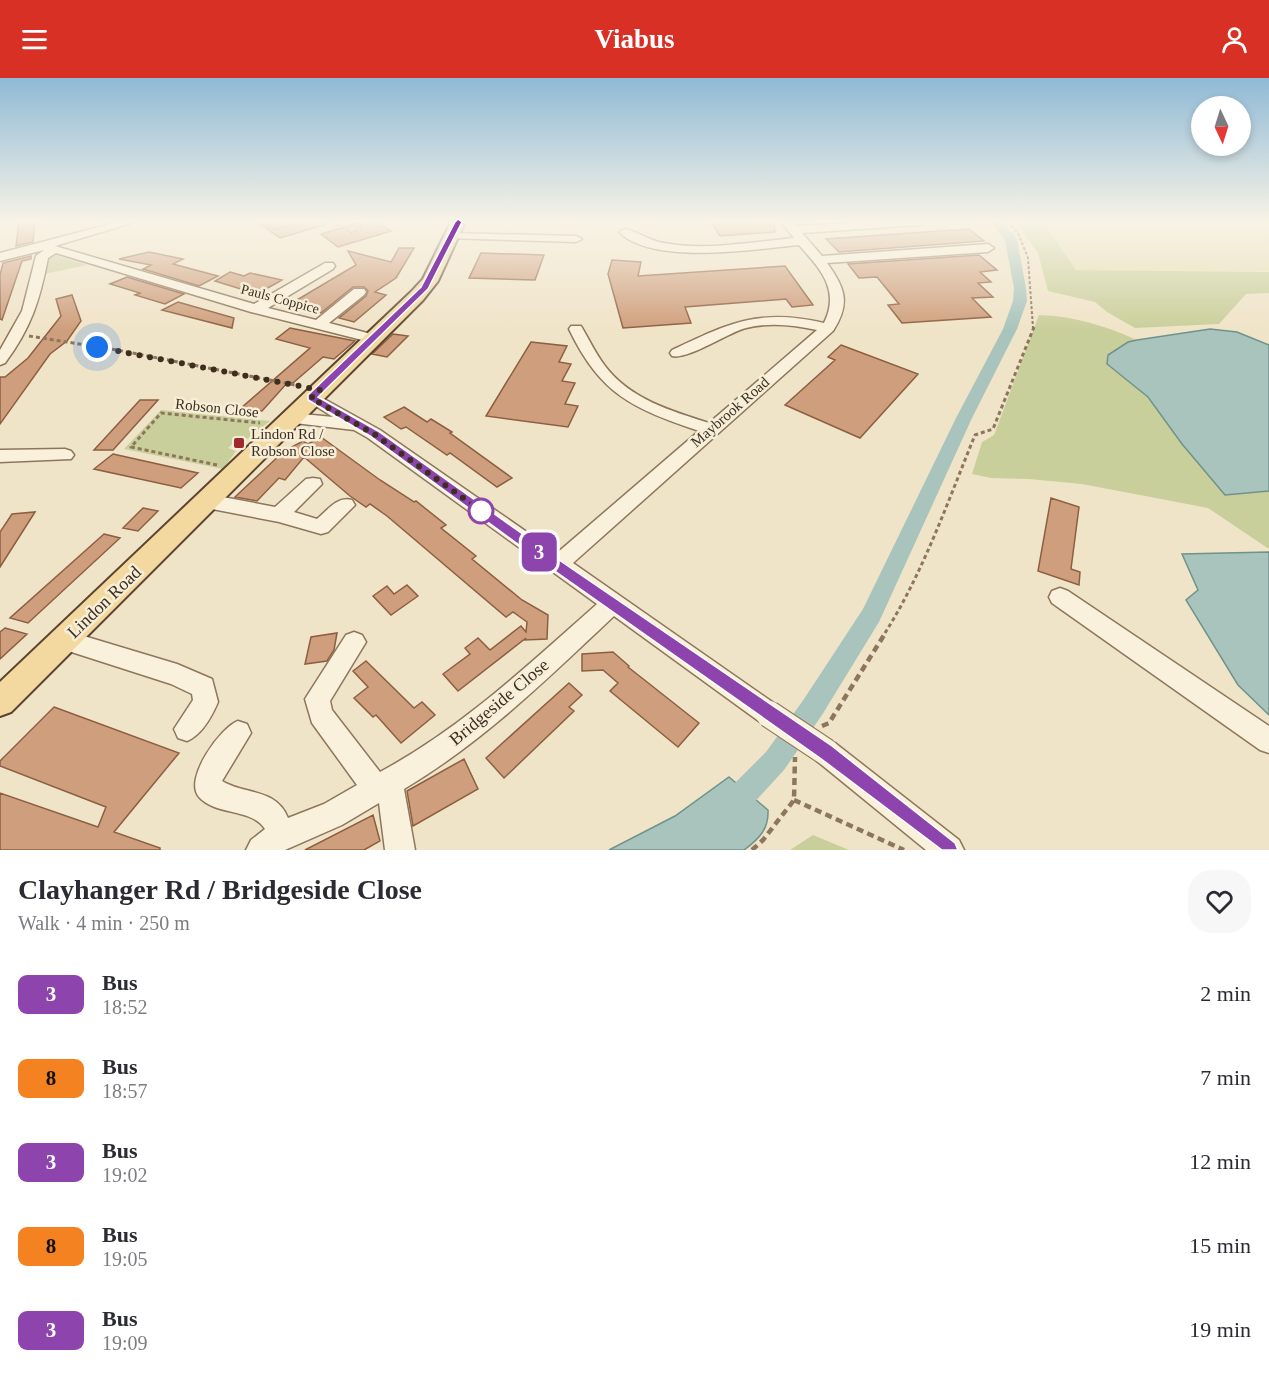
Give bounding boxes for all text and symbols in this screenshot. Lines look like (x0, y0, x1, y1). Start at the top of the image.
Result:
icon: menu (18, 23, 51, 56)
icon: person (1218, 23, 1251, 56)
text: Viabus (594, 24, 675, 54)
north arrow (1191, 96, 1251, 156)
map controls (1191, 96, 1251, 156)
street label: Pauls Coppice (239, 281, 321, 317)
your location (82, 332, 112, 362)
street label: Maybrook Road (688, 374, 773, 450)
street label: Robson Close (175, 396, 260, 420)
place label: Lindon Rd / Robson Close (251, 426, 335, 459)
marker: Lindon Rd / Robson Close (232, 436, 246, 450)
unlabelled marker (468, 498, 494, 524)
line badge: 3 (520, 532, 558, 572)
text: 3 (534, 540, 544, 564)
street label: Lindon Road (63, 562, 145, 642)
street label: Bridgeside Close (445, 655, 553, 749)
button: heart (1188, 870, 1251, 933)
text: Clayhanger Rd / Bridgeside Close (18, 874, 422, 905)
text: Walk · 4 min · 250 m (18, 912, 190, 934)
text: Bus (102, 970, 137, 995)
text: 2 min (1200, 981, 1251, 1006)
text: 3 (46, 982, 56, 1006)
text: 18:52 (102, 996, 148, 1018)
text: Bus (102, 1054, 137, 1079)
text: 7 min (1200, 1065, 1251, 1090)
text: 8 (46, 1066, 56, 1090)
text: 18:57 (102, 1080, 148, 1102)
text: Bus (102, 1138, 137, 1163)
text: 12 min (1189, 1149, 1251, 1174)
text: 3 (46, 1150, 56, 1174)
text: 19:02 (102, 1164, 148, 1186)
text: Bus (102, 1222, 137, 1247)
text: 15 min (1189, 1233, 1251, 1258)
text: 8 (46, 1234, 56, 1258)
text: 19:05 (102, 1248, 148, 1270)
text: Bus (102, 1306, 137, 1331)
text: 19 min (1189, 1317, 1251, 1342)
text: 3 (46, 1318, 56, 1342)
text: 19:09 (102, 1332, 148, 1354)

